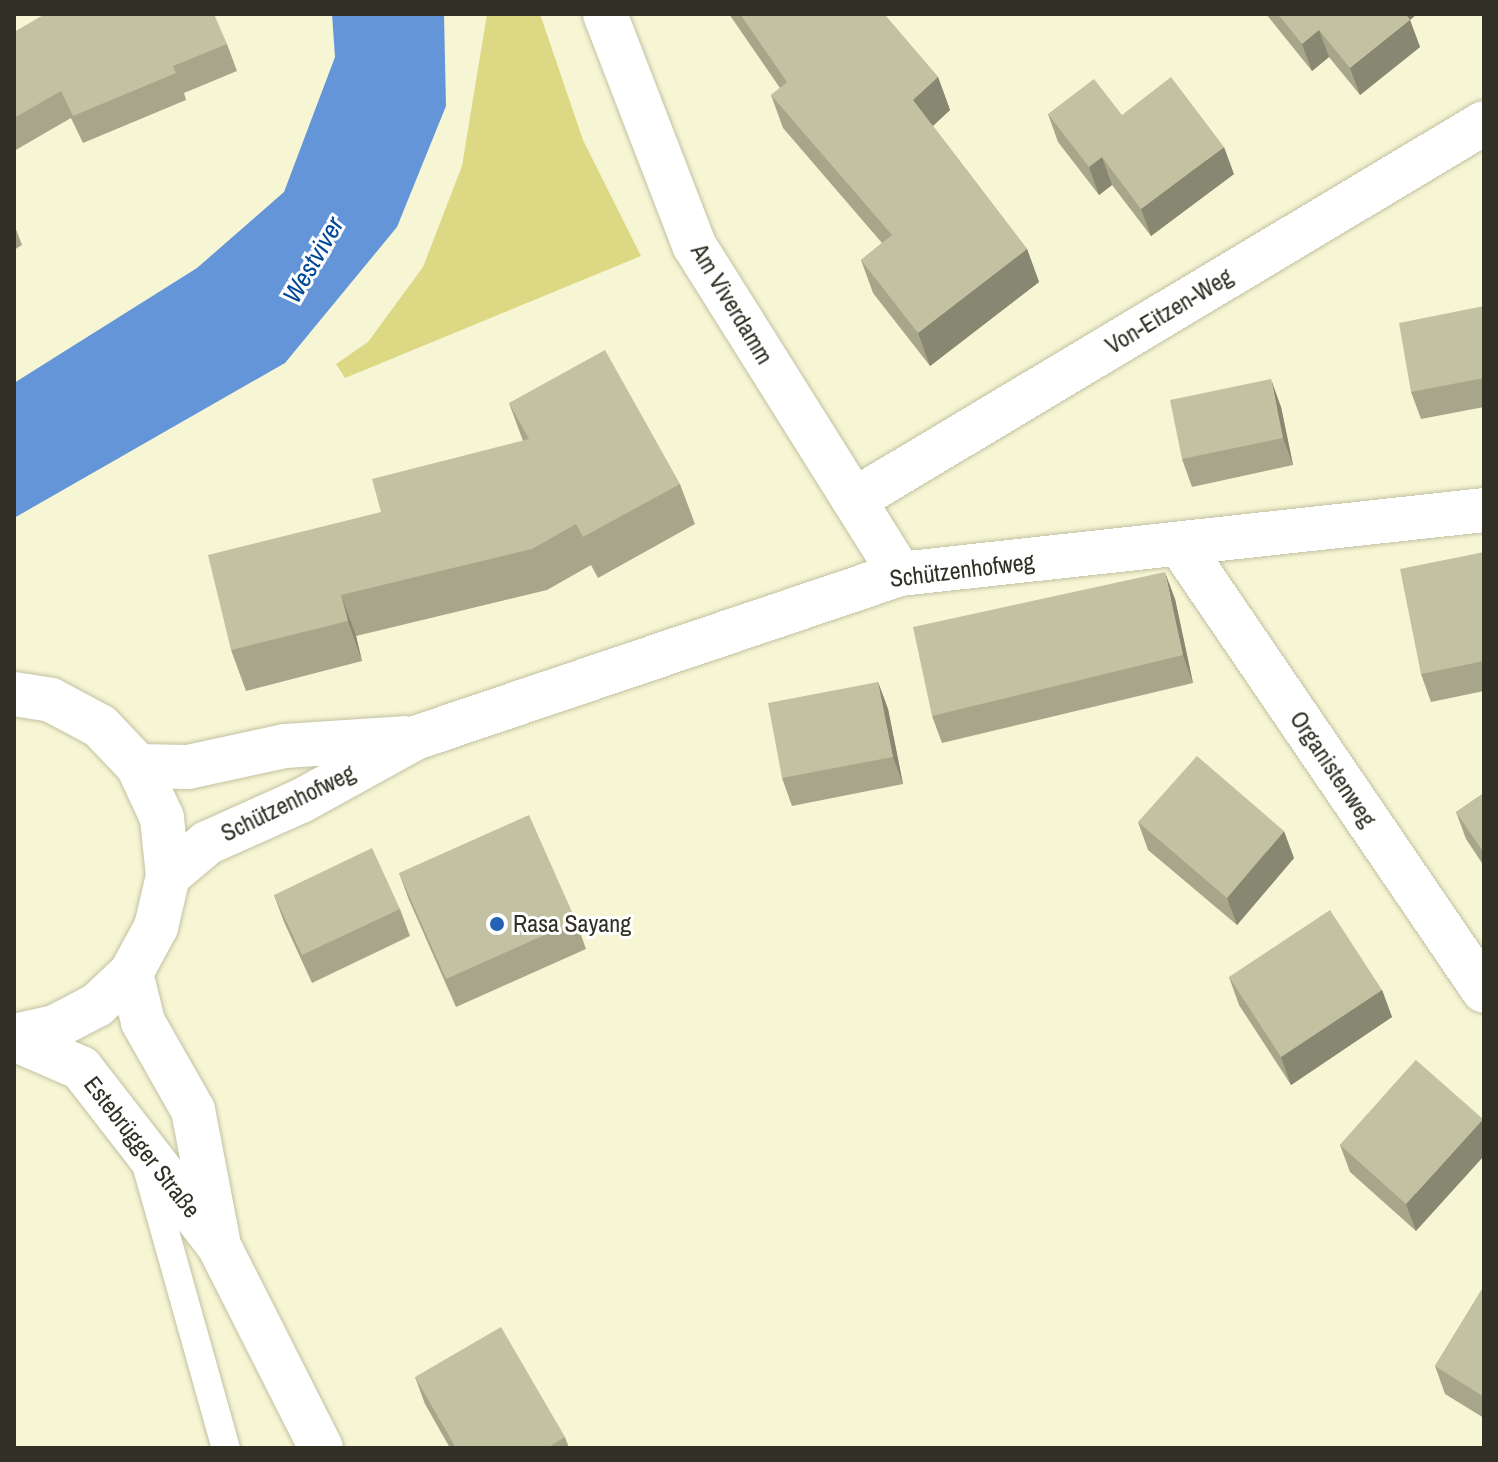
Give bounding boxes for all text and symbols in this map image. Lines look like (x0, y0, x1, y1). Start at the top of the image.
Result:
water label: Westviver (276, 211, 350, 309)
street label: Am Viverdamm (685, 239, 779, 369)
street label: Von-Eitzen-Weg (1100, 262, 1238, 360)
street label: Schützenhofweg (888, 547, 1036, 593)
street label: Organistenweg (1284, 706, 1382, 832)
street label: Schützenhofweg (216, 758, 360, 848)
place label: Rasa Sayang (513, 910, 631, 938)
marker: Rasa Sayang (488, 915, 506, 933)
street label: Estebrügger Straße (78, 1070, 206, 1224)

